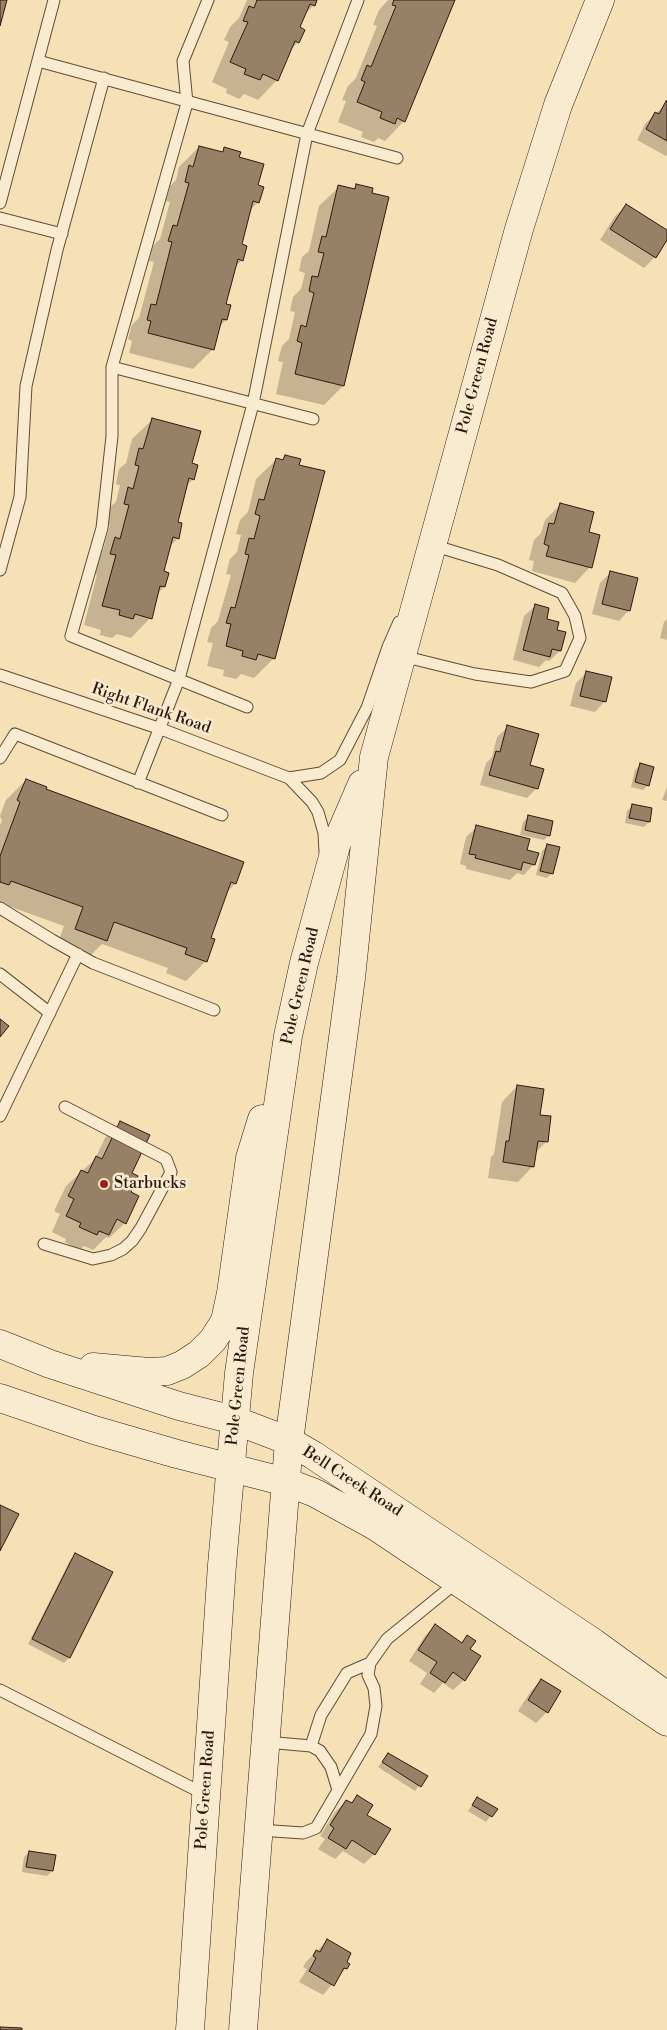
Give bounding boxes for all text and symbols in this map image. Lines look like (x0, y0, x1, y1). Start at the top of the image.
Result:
street label: Pole Green Road (453, 316, 503, 436)
street label: Right Flank Road (89, 680, 213, 738)
street label: Pole Green Road (278, 926, 324, 1046)
place label: Starbucks (114, 1174, 186, 1194)
marker: Starbucks (98, 1178, 110, 1190)
street label: Pole Green Road (223, 1326, 255, 1446)
street label: Bell Creek Road (299, 1443, 405, 1521)
street label: Pole Green Road (192, 1730, 220, 1850)

